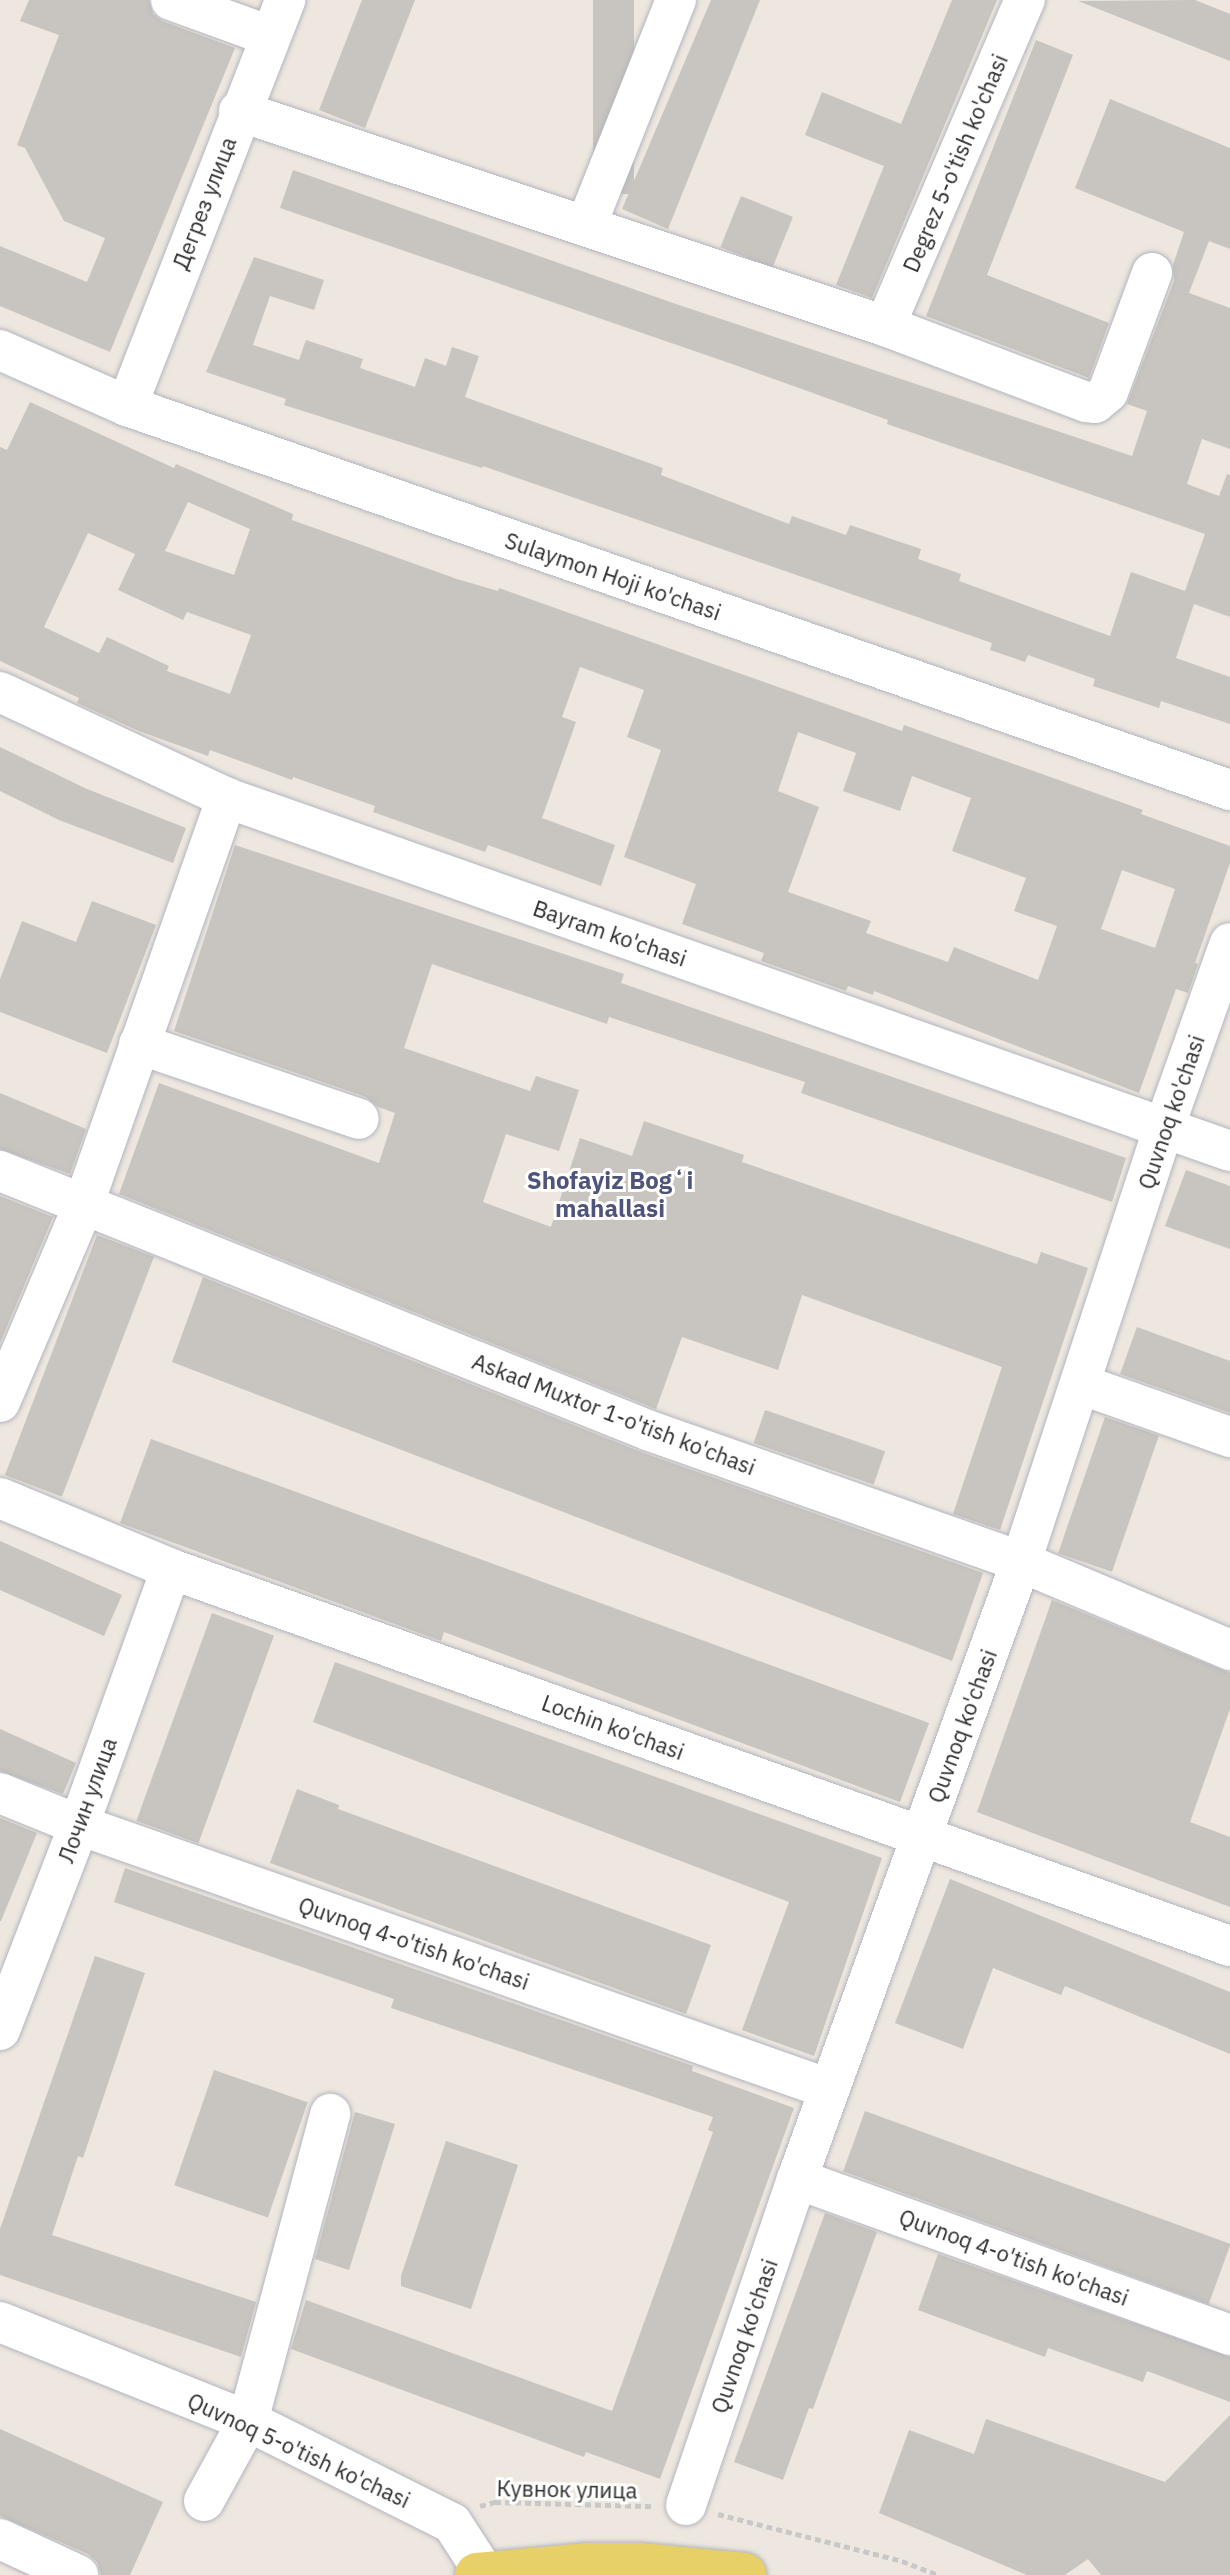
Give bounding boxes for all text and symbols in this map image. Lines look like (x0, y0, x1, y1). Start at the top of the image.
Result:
street label: Degrez 5-o'tish ko'chasi (897, 50, 1013, 276)
street label: Дегрез улица (167, 133, 241, 273)
street label: Sulaymon Hoji ko'chasi (502, 527, 724, 625)
street label: Bayram ko'chasi (530, 894, 690, 972)
street label: Quvnoq ko'chasi (1132, 1032, 1210, 1192)
district label: Shofayiz Bogʻi mahallasi (527, 1167, 693, 1223)
street label: Askad Muxtor 1-o'tish ko'chasi (469, 1348, 759, 1480)
street label: Quvnoq ko'chasi (922, 1646, 1002, 1806)
street label: Lochin ko'chasi (538, 1689, 688, 1765)
street label: Лочин улица (52, 1734, 122, 1866)
street label: Quvnoq 4-o'tish ko'chasi (295, 1891, 533, 1995)
street label: Quvnoq 4-o'tish ko'chasi (896, 2203, 1132, 2311)
street label: Quvnoq ko'chasi (705, 2256, 783, 2416)
street label: Quvnoq 5-o'tish ko'chasi (184, 2387, 414, 2513)
street label: Кувнок улица (496, 2475, 638, 2503)

